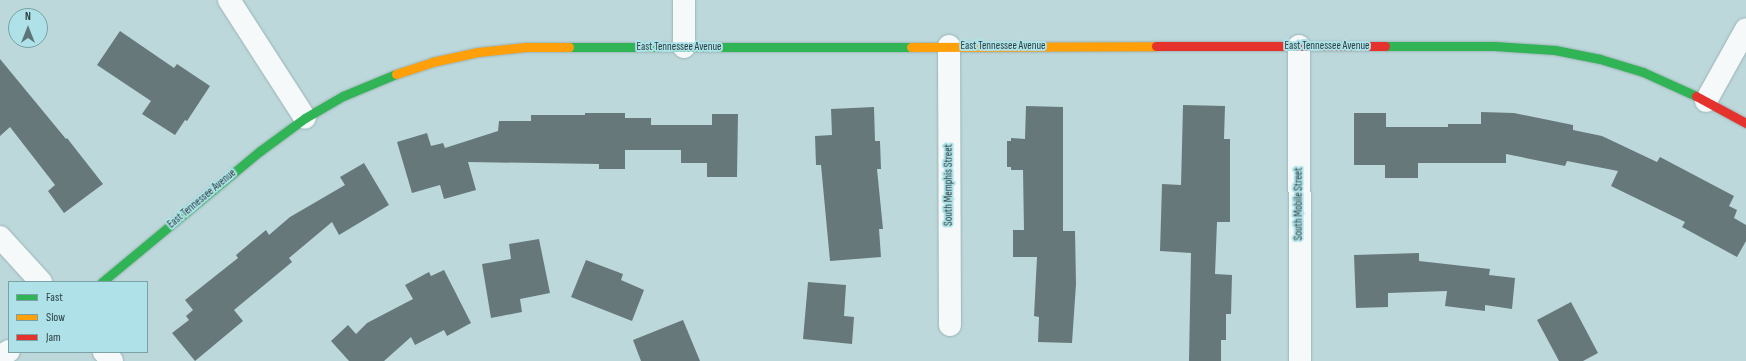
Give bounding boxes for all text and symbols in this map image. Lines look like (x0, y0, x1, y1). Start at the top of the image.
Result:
north arrow (8, 8, 48, 48)
text: N (25, 10, 31, 23)
street label: East Tennessee Avenue (961, 39, 1045, 53)
street label: East Tennessee Avenue (1285, 39, 1369, 53)
street label: East Tennessee Avenue (637, 40, 721, 54)
street label: South Memphis Street (942, 144, 956, 226)
street label: East Tennessee Avenue (165, 167, 239, 231)
street label: South Mobile Street (1292, 168, 1306, 240)
legend (8, 281, 148, 353)
text: Fast (46, 290, 63, 305)
text: Slow (46, 310, 65, 325)
text: Jam (46, 330, 61, 345)

